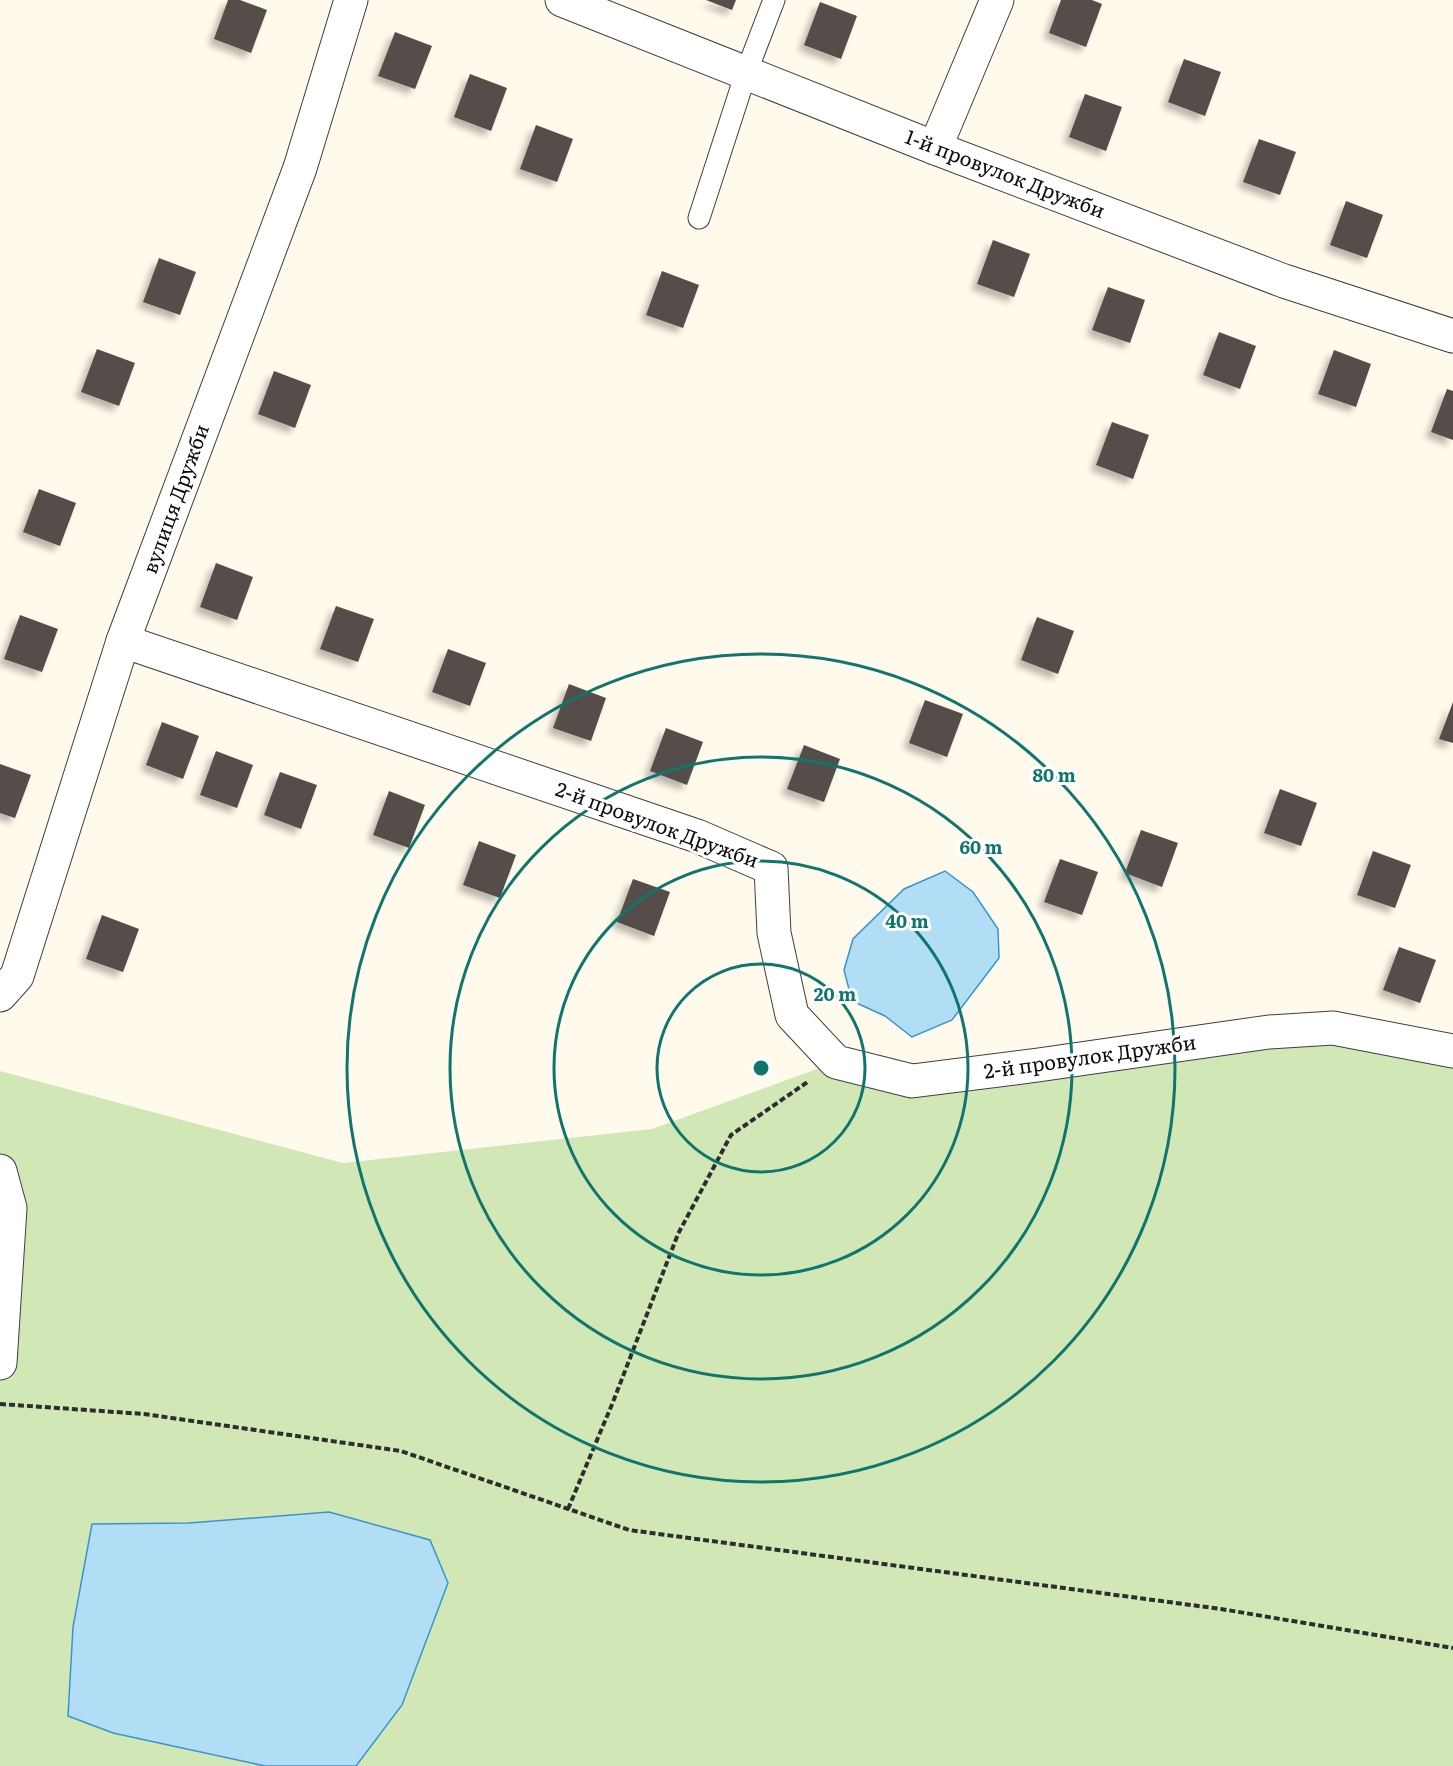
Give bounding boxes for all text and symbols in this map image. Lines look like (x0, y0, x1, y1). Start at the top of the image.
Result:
street label: 1-й провулок Дружби (901, 120, 1110, 224)
street label: вулиця Дружби (133, 419, 215, 577)
text: 80 m (1032, 761, 1076, 788)
street label: 2-й провулок Дружби (552, 772, 763, 874)
text: 60 m (959, 833, 1003, 860)
text: 40 m (885, 907, 929, 934)
text: 20 m (814, 980, 856, 1007)
street label: 2-й провулок Дружби (982, 1025, 1198, 1085)
centre of rings (751, 1058, 771, 1078)

